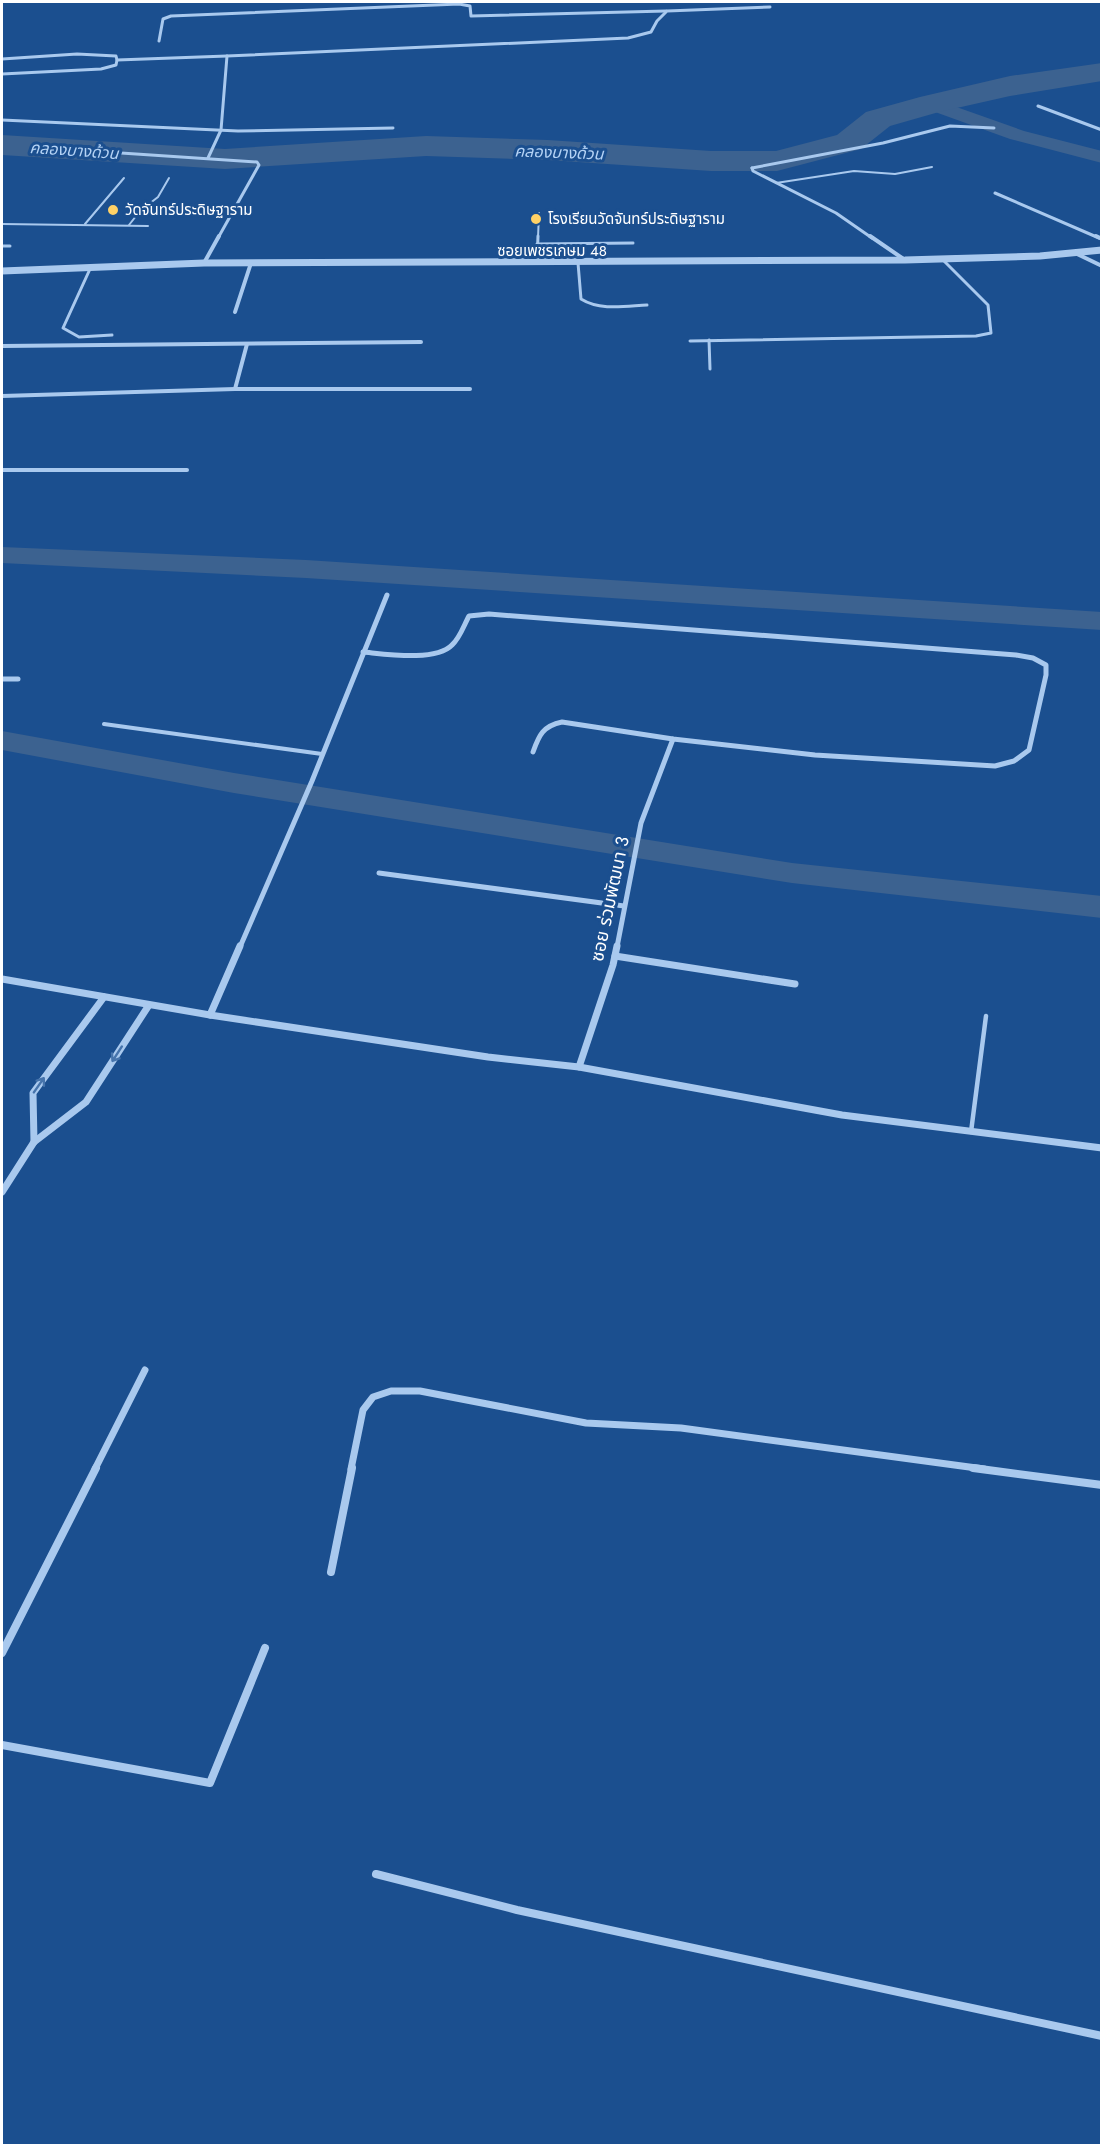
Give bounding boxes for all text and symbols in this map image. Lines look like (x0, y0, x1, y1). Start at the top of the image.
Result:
water label: คลองบางด้วน (29, 136, 120, 165)
water label: คลองบางด้วน (514, 139, 605, 166)
place label: วัดจันทร์ประดิษฐาราม (125, 199, 252, 221)
marker: วัดจันทร์ประดิษฐาราม (106, 203, 120, 217)
place label: โรงเรียนวัดจันทร์ประดิษฐาราม (548, 208, 725, 230)
marker: โรงเรียนวัดจันทร์ประดิษฐาราม (529, 212, 543, 226)
street label: ซอยเพชรเกษม 48 (497, 240, 607, 262)
street label: ซอย ร่วมพัฒนา 3 (584, 834, 636, 964)
one-way arrow (111, 1045, 123, 1062)
one-way arrow (33, 1078, 45, 1094)

